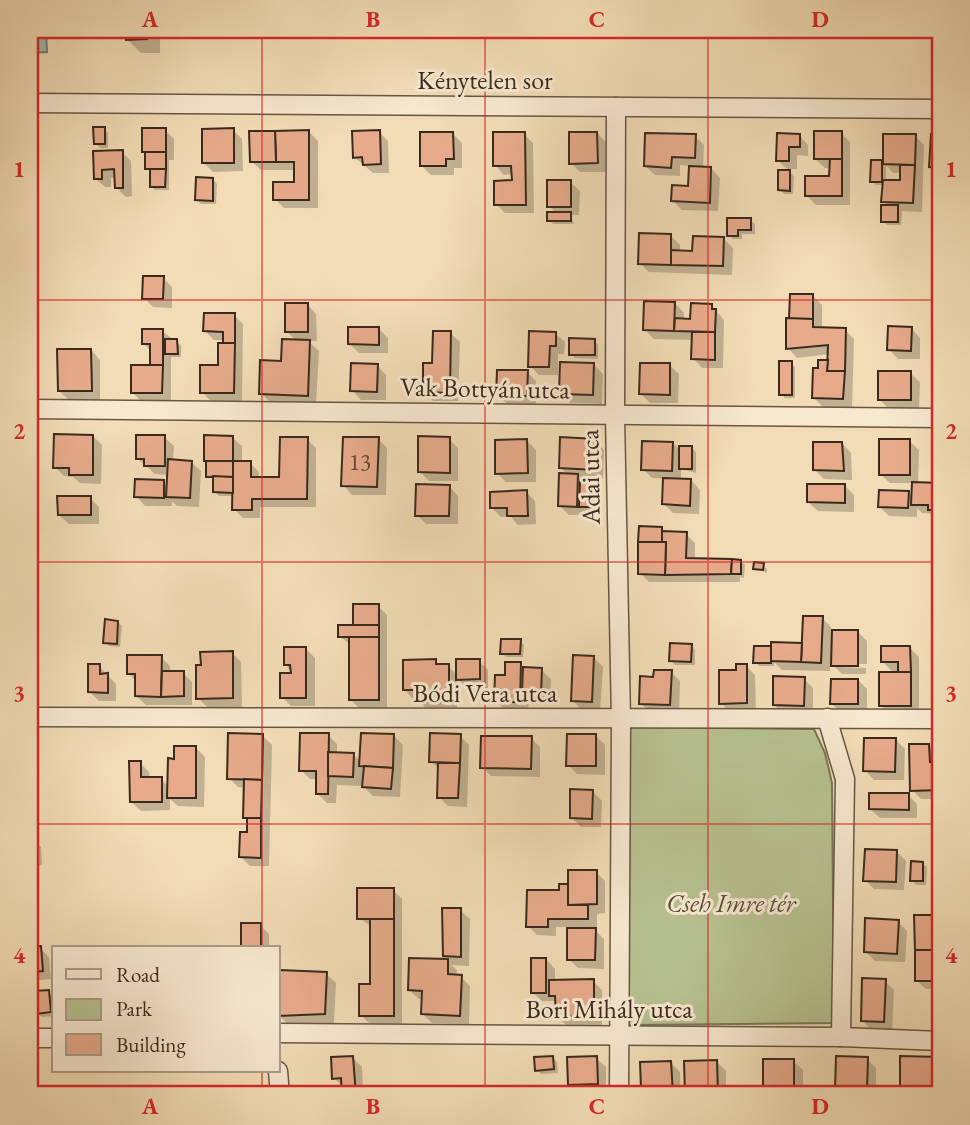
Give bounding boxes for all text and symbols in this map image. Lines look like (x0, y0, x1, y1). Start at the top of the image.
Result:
text: A (141, 4, 159, 34)
text: B (366, 4, 380, 34)
text: C (589, 4, 605, 34)
text: D (811, 4, 829, 34)
street label: Kénytelen sor (417, 63, 553, 97)
text: 1 (13, 154, 25, 184)
text: 1 (945, 154, 957, 184)
street label: Vak Bottyán utca (400, 370, 571, 406)
text: 2 (13, 416, 25, 446)
text: 2 (945, 416, 957, 446)
street label: Adai utca (572, 428, 608, 526)
house number: 13 (349, 447, 371, 477)
street label: Bódi Vera utca (413, 676, 558, 710)
text: 3 (13, 678, 25, 708)
text: 3 (945, 678, 957, 708)
park label: Cseh Imre tér (666, 886, 797, 920)
text: 4 (13, 940, 26, 970)
text: 4 (945, 940, 958, 970)
legend (52, 946, 280, 1072)
text: Road (116, 961, 160, 988)
street label: Bori Mihály utca (525, 992, 693, 1026)
text: Park (116, 995, 153, 1022)
text: Building (116, 1031, 186, 1058)
text: A (141, 1091, 159, 1121)
text: B (366, 1091, 380, 1121)
text: C (589, 1091, 605, 1121)
text: D (811, 1091, 829, 1121)

